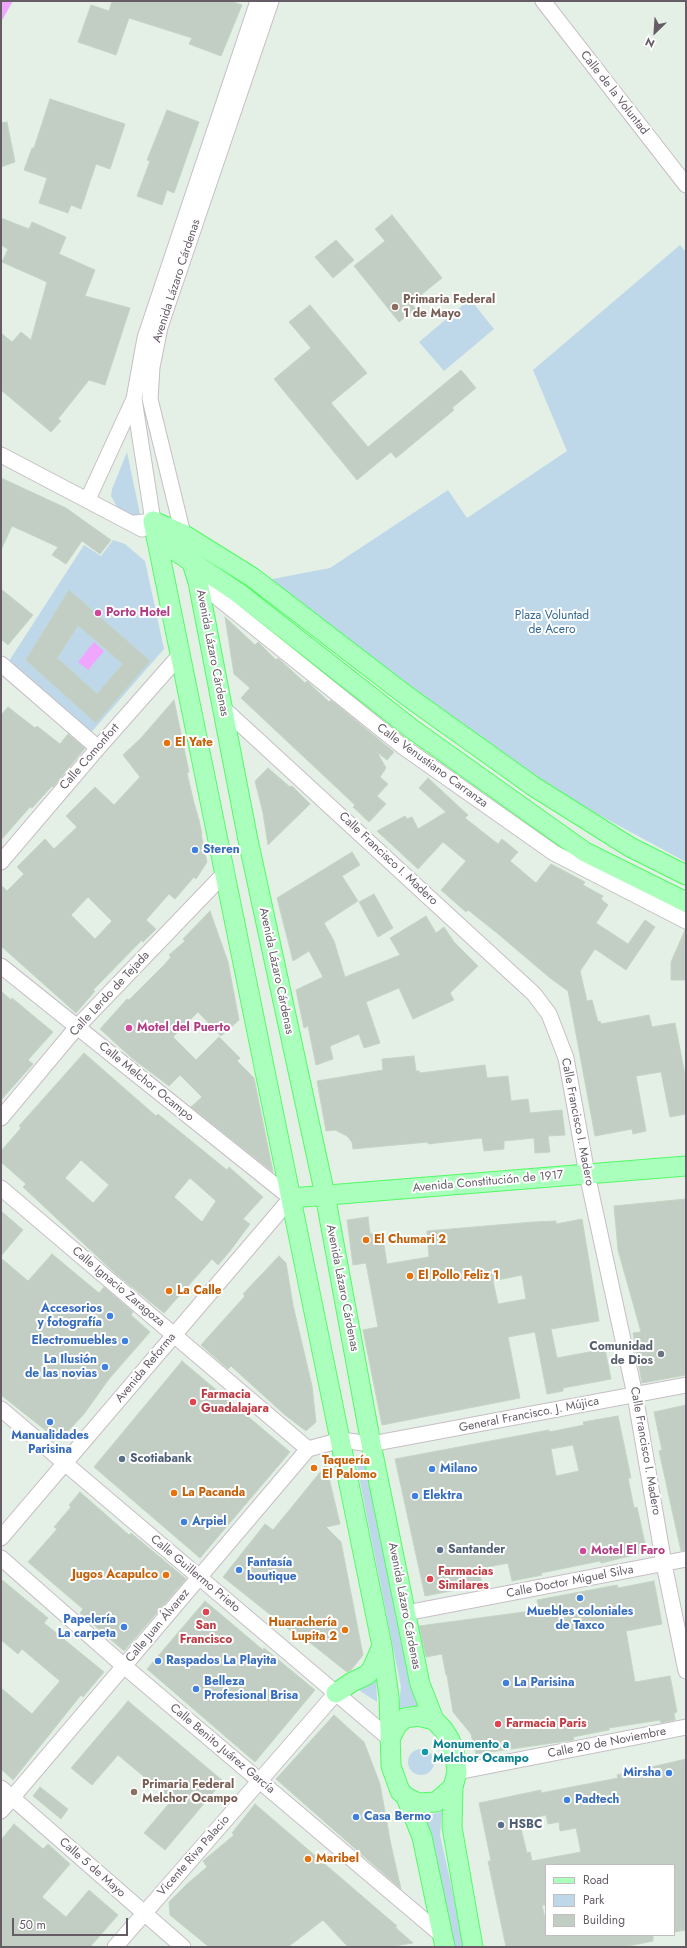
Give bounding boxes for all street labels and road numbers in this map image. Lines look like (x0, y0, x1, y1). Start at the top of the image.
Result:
street label: Calle de la Voluntad (577, 48, 651, 138)
street label: Avenida Lázaro Cárdenas (150, 217, 204, 345)
street label: Avenida Lázaro Cárdenas (193, 588, 231, 718)
street label: Calle Comonfort (57, 721, 123, 793)
street label: Calle Venustiano Carranza (374, 721, 490, 811)
street label: Calle Francisco I. Madero (336, 809, 440, 909)
street label: Avenida Lázaro Cárdenas (256, 906, 296, 1036)
street label: Calle Lerdo de Tejada (67, 949, 153, 1039)
street label: Calle Melchor Ocampo (96, 1039, 196, 1125)
street label: Calle Francisco I. Madero (558, 1057, 596, 1187)
street label: Avenida Constitución de 1917 (412, 1168, 564, 1196)
street label: Avenida Lázaro Cárdenas (323, 1223, 361, 1353)
street label: Calle Ignacio Zaragoza (69, 1244, 167, 1330)
street label: Avenida Reforma (113, 1330, 179, 1406)
street label: Calle Francisco I. Madero (627, 1386, 663, 1516)
street label: General Francisco. J. Mújica (458, 1394, 600, 1436)
street label: Calle Guillermo Prieto (147, 1532, 243, 1616)
street label: Avenida Lázaro Cárdenas (385, 1541, 423, 1671)
street label: Calle Doctor Miguel Silva (505, 1563, 635, 1601)
street label: Calle Juan Álvarez (123, 1586, 193, 1666)
street label: Calle Benito Juárez García (167, 1701, 277, 1797)
street label: Calle 20 de Noviembre (547, 1724, 667, 1762)
street label: Vicente Riva Palacio (155, 1813, 233, 1899)
street label: Calle 5 de Mayo (56, 1835, 128, 1901)

